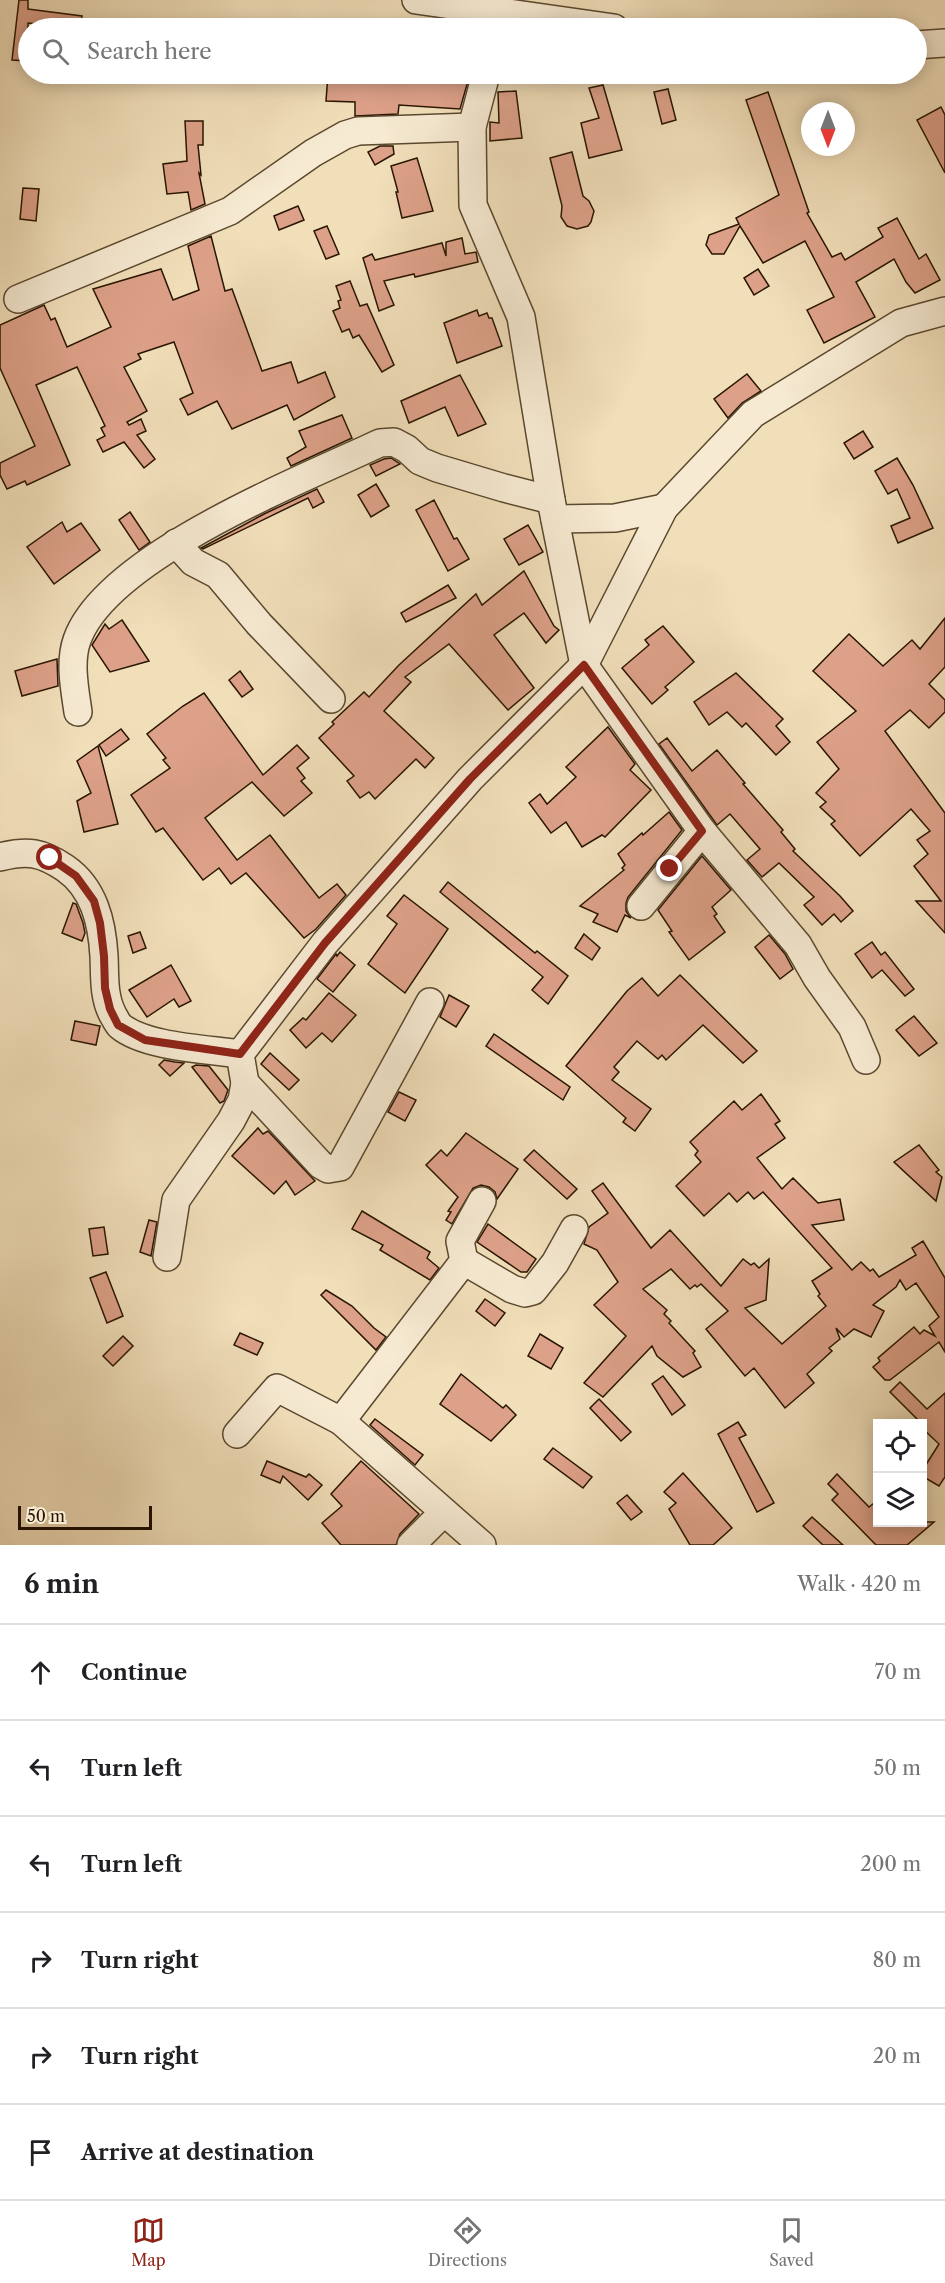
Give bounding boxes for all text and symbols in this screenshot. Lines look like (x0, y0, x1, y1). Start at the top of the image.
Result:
search box (18, 18, 927, 84)
icon: search (39, 35, 72, 68)
text: Search here (87, 38, 212, 65)
north arrow (801, 102, 855, 156)
route start (36, 844, 62, 870)
route end (656, 855, 682, 881)
map controls (873, 1419, 927, 1527)
button: locate (873, 1419, 927, 1473)
button: layers (873, 1473, 927, 1527)
scale bar (18, 1503, 152, 1530)
text: 50 m (27, 1506, 65, 1526)
text: 6 min (24, 1568, 99, 1600)
text: Walk · 420 m (797, 1572, 921, 1596)
icon: ahead (24, 1656, 57, 1689)
text: Continue (81, 1659, 187, 1686)
text: 70 m (875, 1660, 921, 1684)
icon: left (24, 1752, 57, 1785)
text: Turn left (81, 1755, 182, 1782)
text: 50 m (874, 1756, 921, 1780)
icon: left (24, 1848, 57, 1881)
text: Turn left (81, 1851, 182, 1878)
text: 200 m (860, 1852, 921, 1876)
icon: right (24, 1944, 57, 1977)
text: Turn right (81, 1947, 199, 1974)
text: 80 m (873, 1948, 921, 1972)
icon: right (24, 2040, 57, 2073)
text: Turn right (81, 2043, 199, 2070)
text: 20 m (873, 2044, 921, 2068)
icon: arrive (24, 2136, 57, 2169)
text: Arrive at destination (81, 2139, 314, 2166)
tab: Map (131, 2214, 166, 2270)
tab: Directions (428, 2214, 507, 2270)
tab: Saved (769, 2214, 814, 2270)

